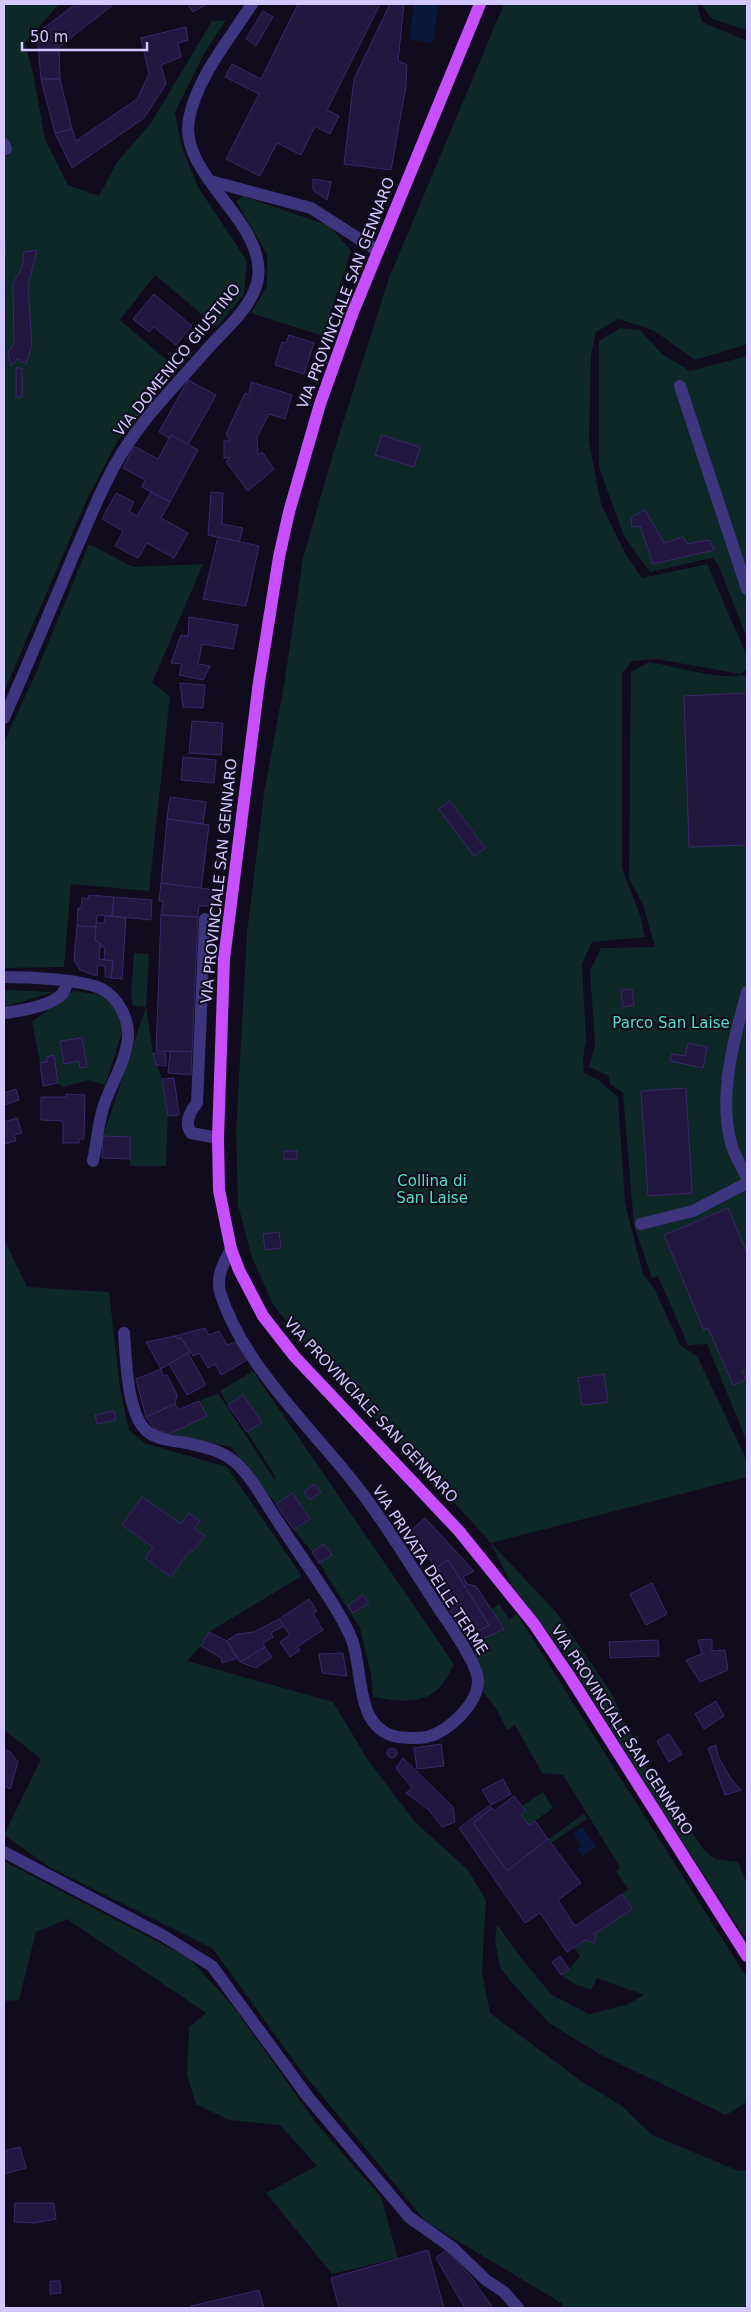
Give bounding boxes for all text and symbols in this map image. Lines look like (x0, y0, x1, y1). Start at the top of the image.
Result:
scale bar (22, 20, 148, 52)
text: 50 m (30, 28, 68, 46)
street label: VIA PROVINCIALE SAN GENNARO (293, 175, 399, 411)
street label: VIA DOMENICO GIUSTINO (110, 280, 244, 440)
street label: VIA PROVINCIALE SAN GENNARO (197, 757, 241, 1005)
park label: Parco San Laise (612, 1014, 730, 1032)
park label: Collina di San Laise (396, 1172, 468, 1207)
street label: VIA PROVINCIALE SAN GENNARO (280, 1314, 462, 1506)
street label: VIA PRIVATA DELLE TERME (368, 1482, 492, 1658)
street label: VIA PROVINCIALE SAN GENNARO (547, 1622, 697, 1838)

